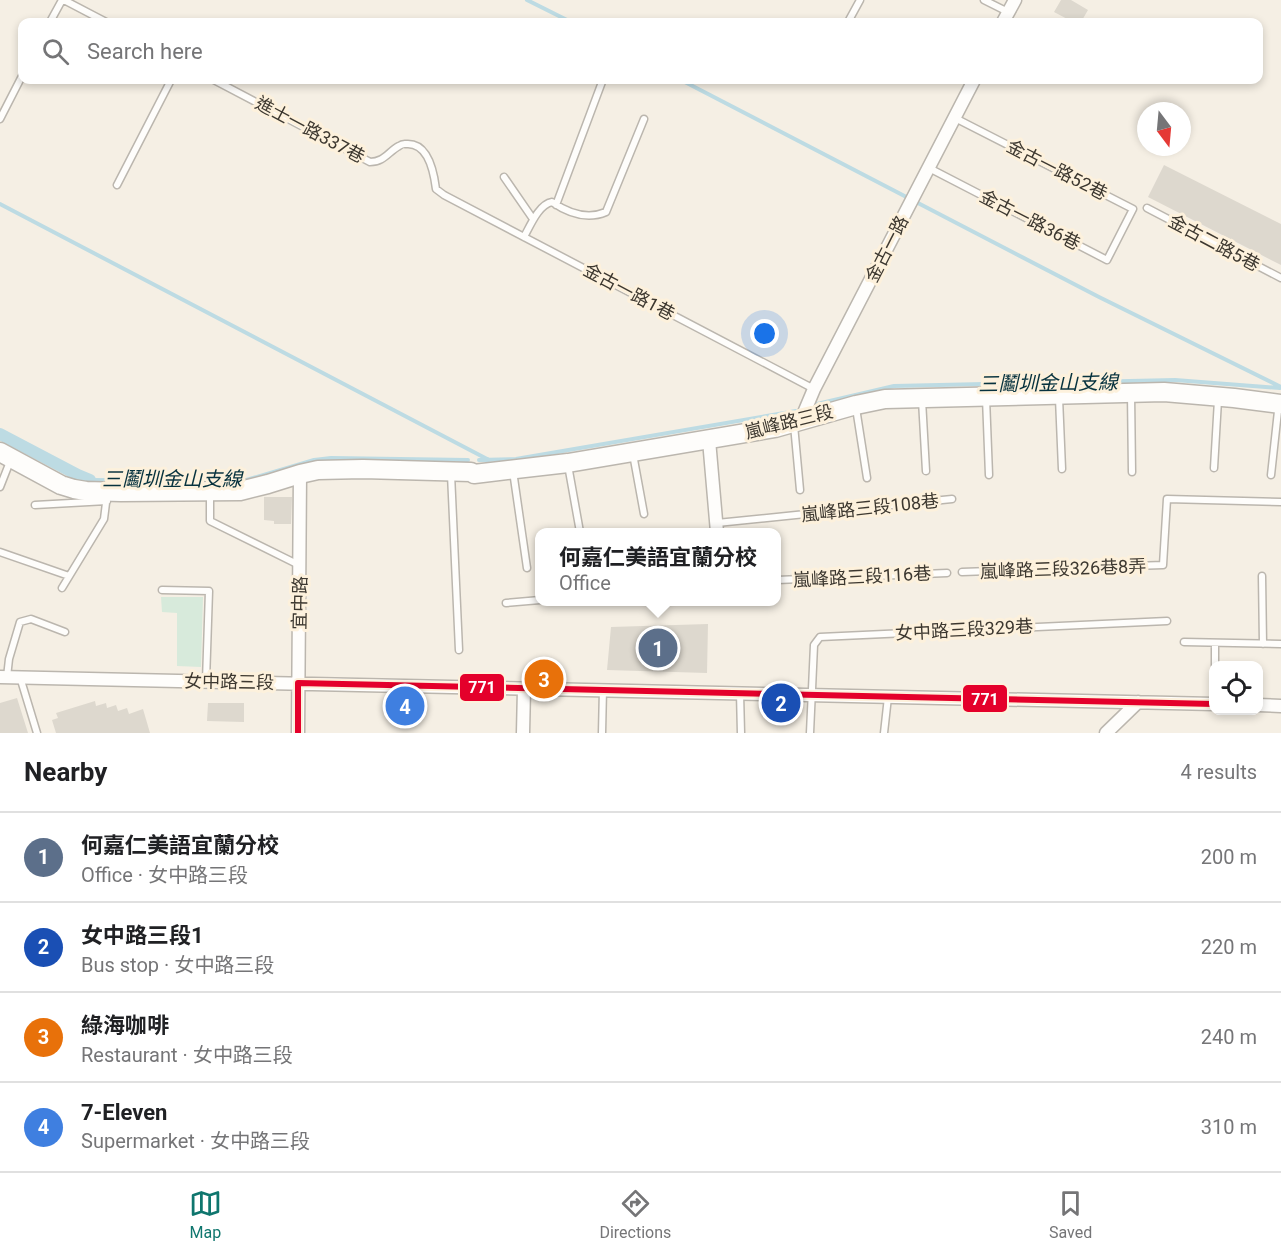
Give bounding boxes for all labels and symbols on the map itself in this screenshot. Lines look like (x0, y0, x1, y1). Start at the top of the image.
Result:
street label: 進士一路337巷 (252, 92, 368, 167)
north arrow (1137, 102, 1191, 156)
street label: 金古一路52巷 (1003, 135, 1111, 204)
street label: 金古一路36巷 (976, 185, 1084, 254)
street label: 金古二路5巷 (1165, 210, 1263, 275)
street label: 金古一路 (861, 212, 912, 286)
street label: 金古一路1巷 (580, 259, 678, 324)
your location (750, 319, 779, 348)
water label: 三鬮圳金山支線 (978, 370, 1120, 396)
street label: 嵐峰路三段 (743, 400, 835, 443)
water label: 三鬮圳金山支線 (102, 467, 244, 491)
street label: 嵐峰路三段108巷 (800, 490, 940, 525)
street label: 嵐峰路三段326巷8弄 (979, 555, 1147, 582)
street label: 嵐峰路三段116巷 (792, 562, 932, 591)
street label: 宜中路 (289, 576, 310, 630)
street label: 女中路三段329巷 (894, 615, 1034, 644)
pin: 1 (638, 626, 678, 670)
pin: 3 (524, 656, 564, 702)
street label: 女中路三段 (184, 670, 274, 693)
line badge: 771 (459, 673, 505, 702)
text: 771 (468, 678, 496, 697)
pin: 2 (762, 680, 800, 726)
pin: 4 (386, 684, 424, 728)
line badge: 771 (962, 684, 1008, 713)
text: 771 (971, 690, 999, 709)

